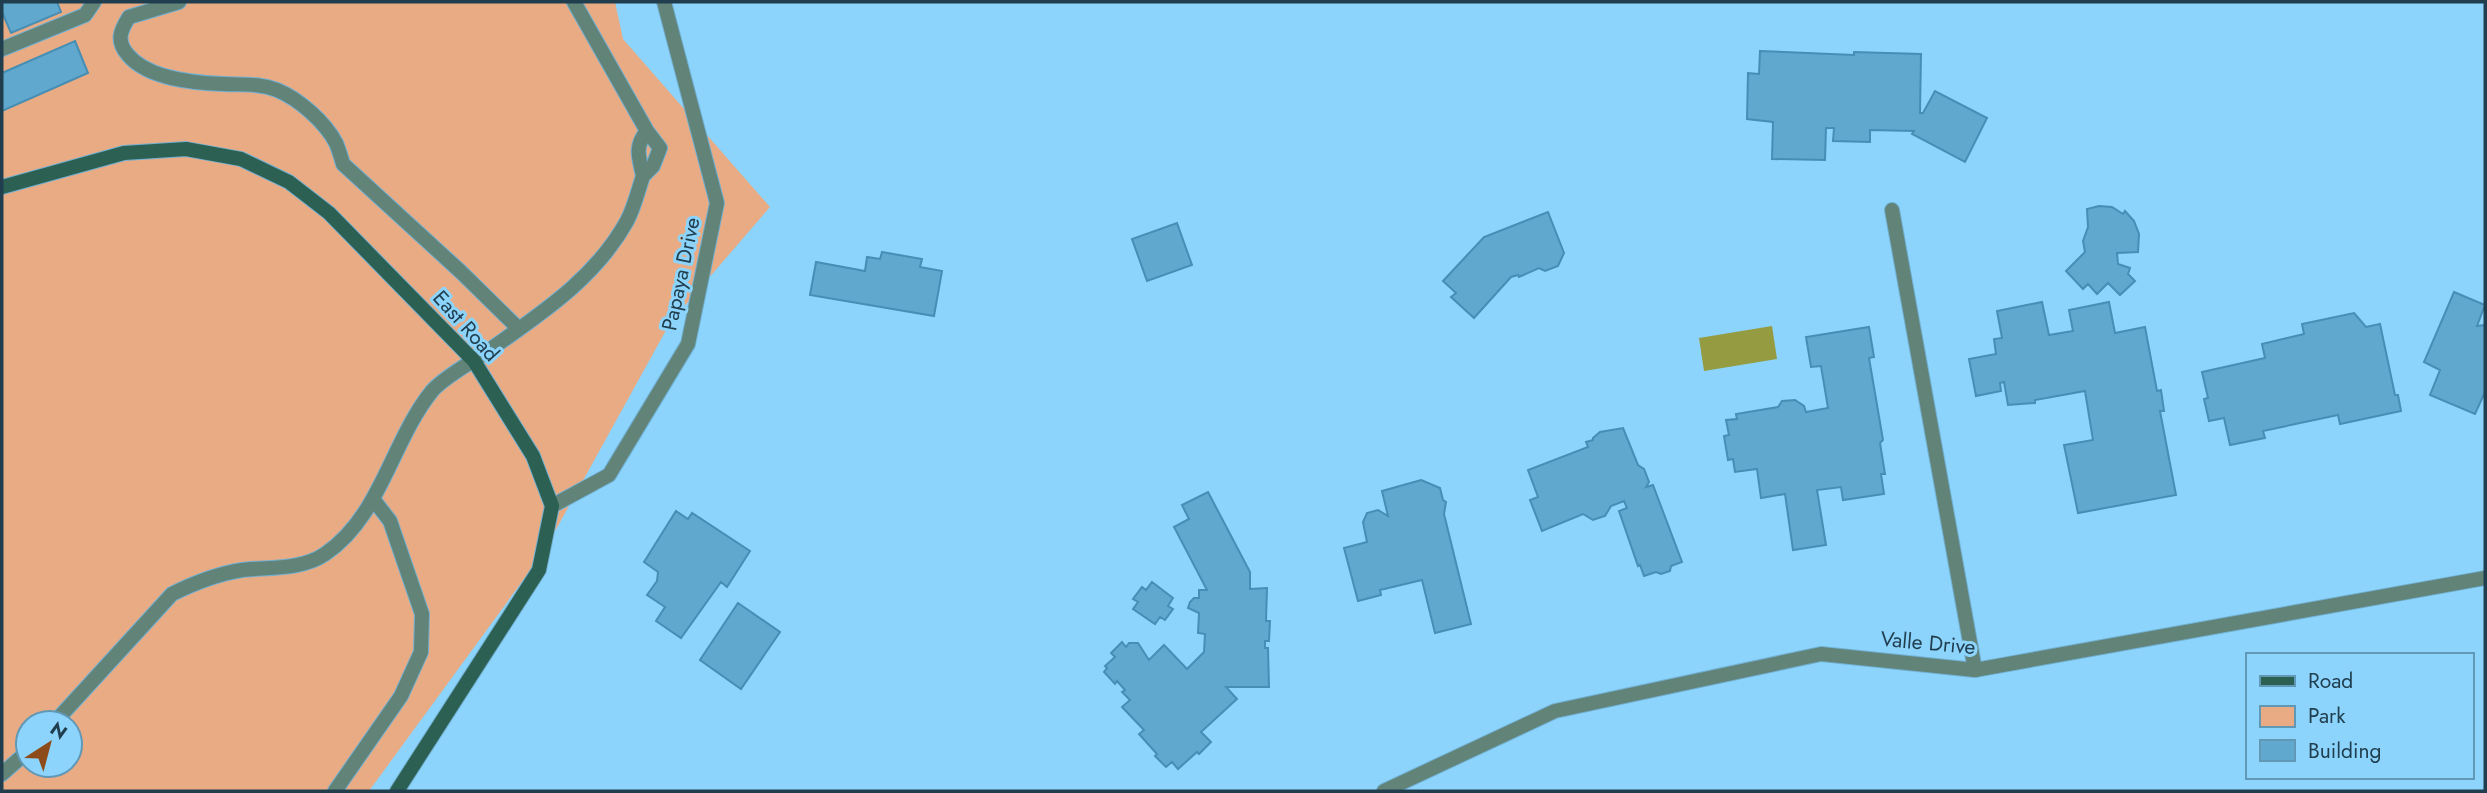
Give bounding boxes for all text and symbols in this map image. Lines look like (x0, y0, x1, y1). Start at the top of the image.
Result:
street label: Papaya Drive (654, 214, 708, 333)
street label: East Road (426, 284, 506, 368)
street label: Valle Drive (1879, 624, 1977, 662)
legend (2246, 653, 2473, 779)
text: Road (2308, 666, 2353, 696)
text: Park (2308, 701, 2346, 731)
north arrow (14, 709, 84, 779)
text: N (45, 715, 73, 746)
text: Building (2308, 736, 2381, 766)

